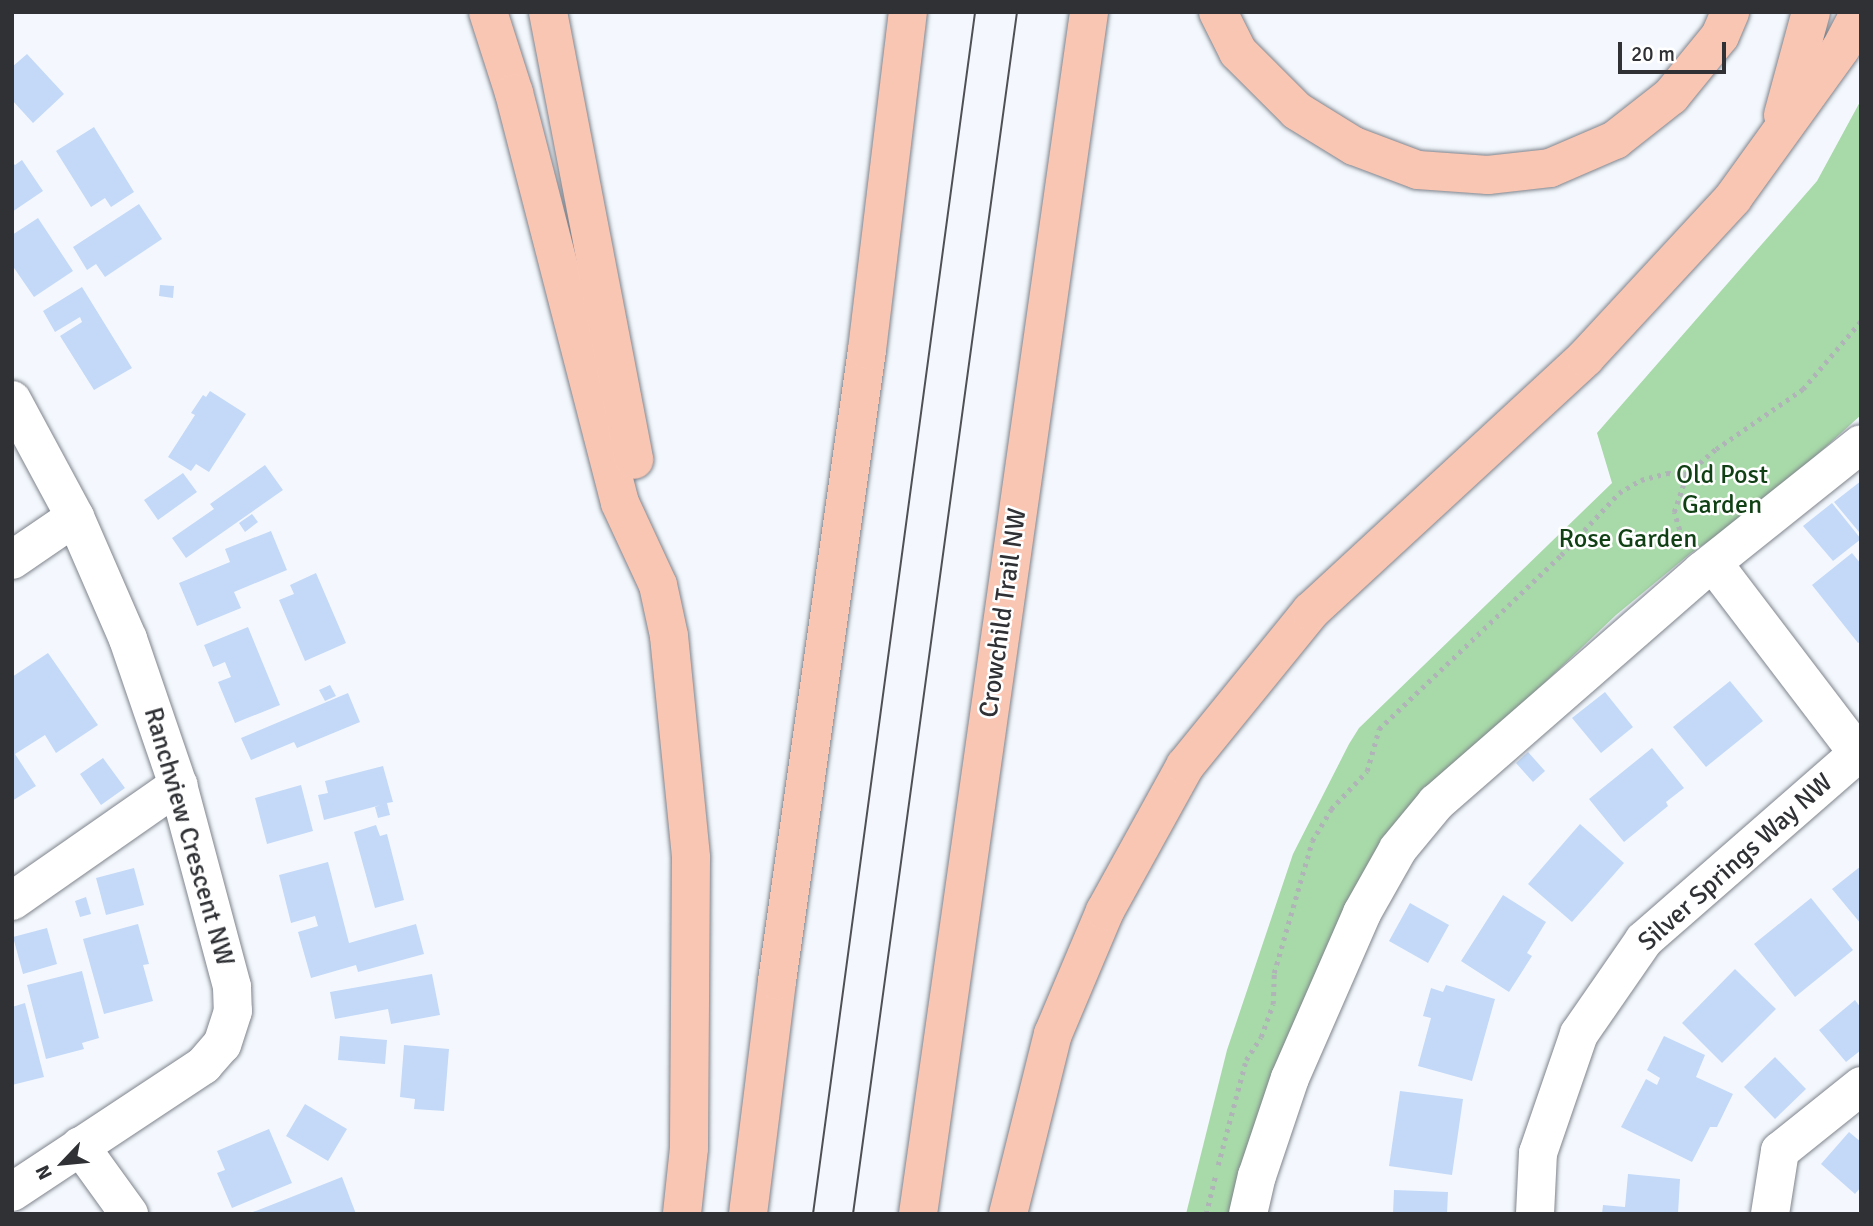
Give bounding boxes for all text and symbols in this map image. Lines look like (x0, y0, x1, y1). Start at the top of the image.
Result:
scale bar (1621, 28, 1730, 72)
text: 20 m (1631, 41, 1675, 67)
park label: Old Post Garden (1676, 460, 1768, 522)
street label: Crowchild Trail NW (974, 506, 1034, 720)
park label: Rose Garden (1558, 524, 1698, 556)
street label: Ranchview Crescent NW (136, 704, 240, 970)
street label: Silver Springs Way NW (1632, 768, 1840, 958)
north arrow (28, 1128, 98, 1198)
text: N (30, 1161, 58, 1183)

